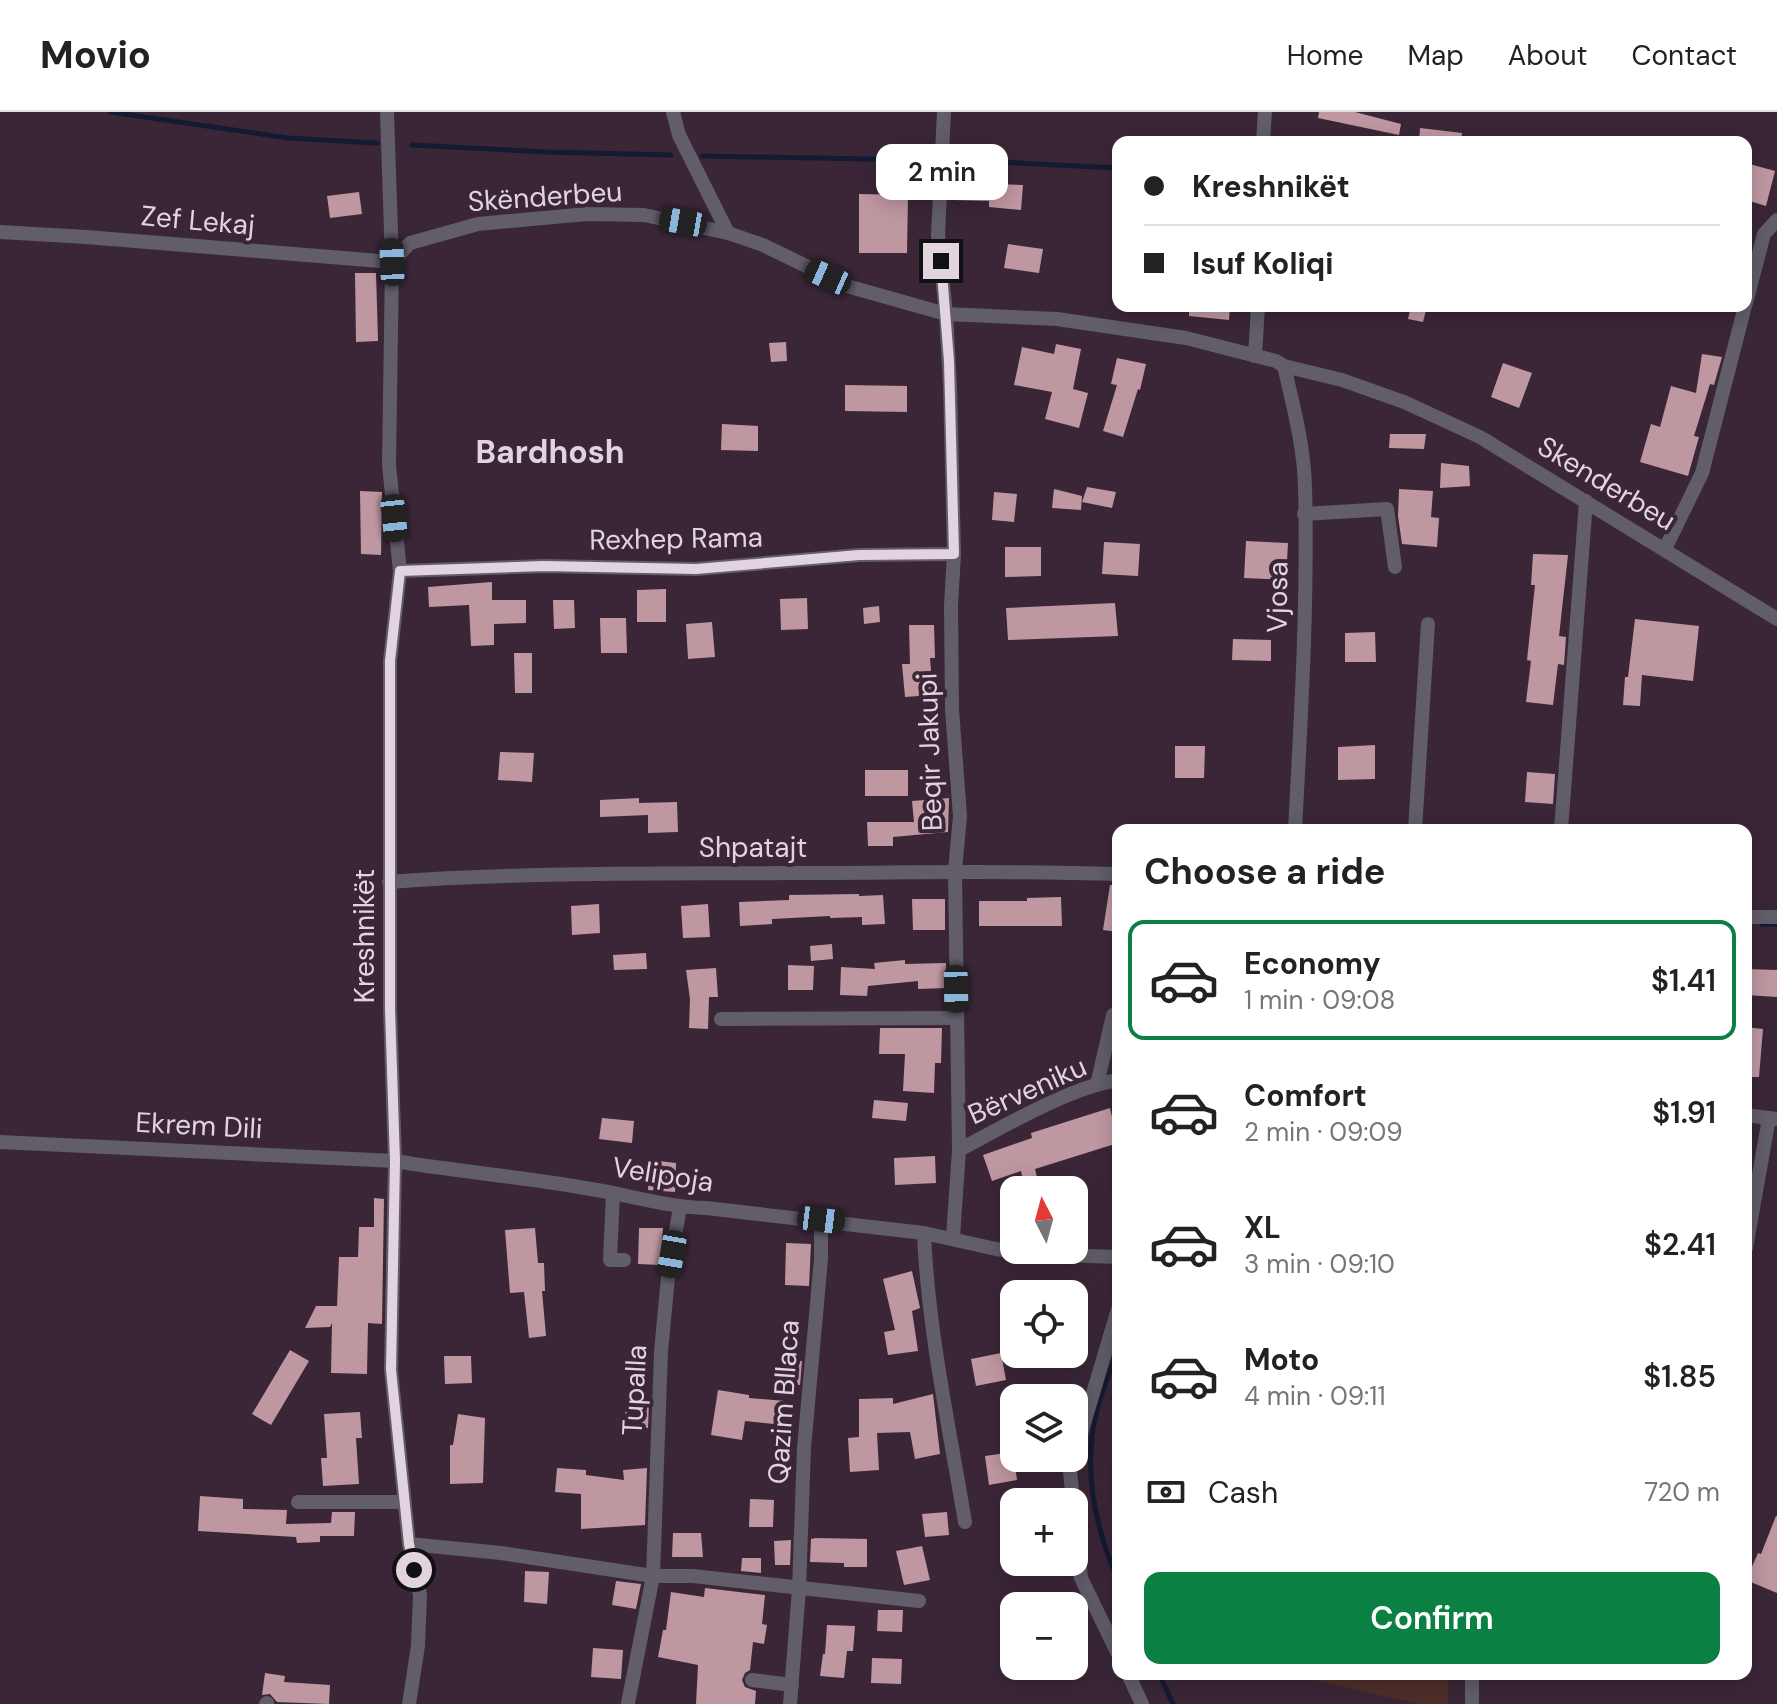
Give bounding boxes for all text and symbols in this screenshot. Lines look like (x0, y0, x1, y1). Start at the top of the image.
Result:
text: Movio (40, 30, 151, 80)
text: Home (1287, 37, 1363, 74)
text: Map (1407, 37, 1464, 74)
text: About (1508, 37, 1587, 74)
text: Contact (1631, 37, 1737, 74)
callout: 2 min (875, 145, 1007, 201)
text: 2 min (908, 155, 976, 189)
text: Kreshnikët (1192, 167, 1350, 206)
street label: Skënderbeu (467, 173, 623, 220)
street label: Zef Lekaj (139, 197, 256, 244)
car (657, 206, 709, 238)
car (379, 238, 405, 286)
route end (923, 243, 959, 279)
text: Isuf Koliqi (1192, 244, 1333, 283)
car (801, 256, 855, 298)
street label: Skenderbeu (1531, 428, 1683, 539)
district label: Bardhosh (475, 431, 625, 473)
car (380, 493, 408, 543)
street label: Rexhep Rama (589, 518, 763, 559)
street label: Vjosa (1258, 561, 1297, 633)
street label: Beqir Jakupi (908, 672, 951, 832)
street label: Shpatajt (699, 829, 807, 866)
text: Choose a ride (1144, 848, 1385, 895)
street label: Kreshnikët (346, 869, 383, 1003)
icon: car (1148, 944, 1220, 1016)
text: Economy (1244, 944, 1381, 983)
text: $1.41 (1651, 961, 1716, 1000)
car (944, 965, 968, 1013)
text: 1 min · 09:08 (1244, 983, 1395, 1017)
street label: Bërveniku (962, 1048, 1092, 1133)
icon: car (1148, 1076, 1220, 1148)
text: Comfort (1244, 1076, 1367, 1115)
text: $1.91 (1652, 1093, 1716, 1132)
street label: Ekrem Dili (135, 1104, 263, 1147)
text: 2 min · 09:09 (1244, 1115, 1403, 1149)
street label: Velipoja (610, 1148, 716, 1201)
north arrow (1000, 1176, 1088, 1264)
map controls (1000, 1176, 1088, 1680)
car (796, 1205, 846, 1235)
icon: car (1148, 1208, 1220, 1280)
text: XL (1244, 1208, 1281, 1247)
text: $2.41 (1644, 1225, 1716, 1264)
car (656, 1228, 688, 1280)
text: 3 min · 09:10 (1244, 1247, 1395, 1281)
button: locate (1000, 1280, 1088, 1368)
street label: Qazim Bllaca (759, 1319, 808, 1485)
icon: car (1148, 1340, 1220, 1412)
text: Moto (1244, 1340, 1319, 1379)
street label: Tupalla (614, 1344, 655, 1436)
text: $1.85 (1643, 1357, 1716, 1396)
text: 4 min · 09:11 (1244, 1379, 1386, 1413)
button: layers (1000, 1384, 1088, 1472)
icon: cash (1144, 1470, 1188, 1514)
text: Cash (1208, 1473, 1278, 1512)
text: 720 m (1644, 1475, 1720, 1509)
button: + (1000, 1488, 1088, 1576)
route start (396, 1552, 432, 1588)
button: Confirm (1144, 1572, 1720, 1664)
button: − (1000, 1592, 1088, 1680)

